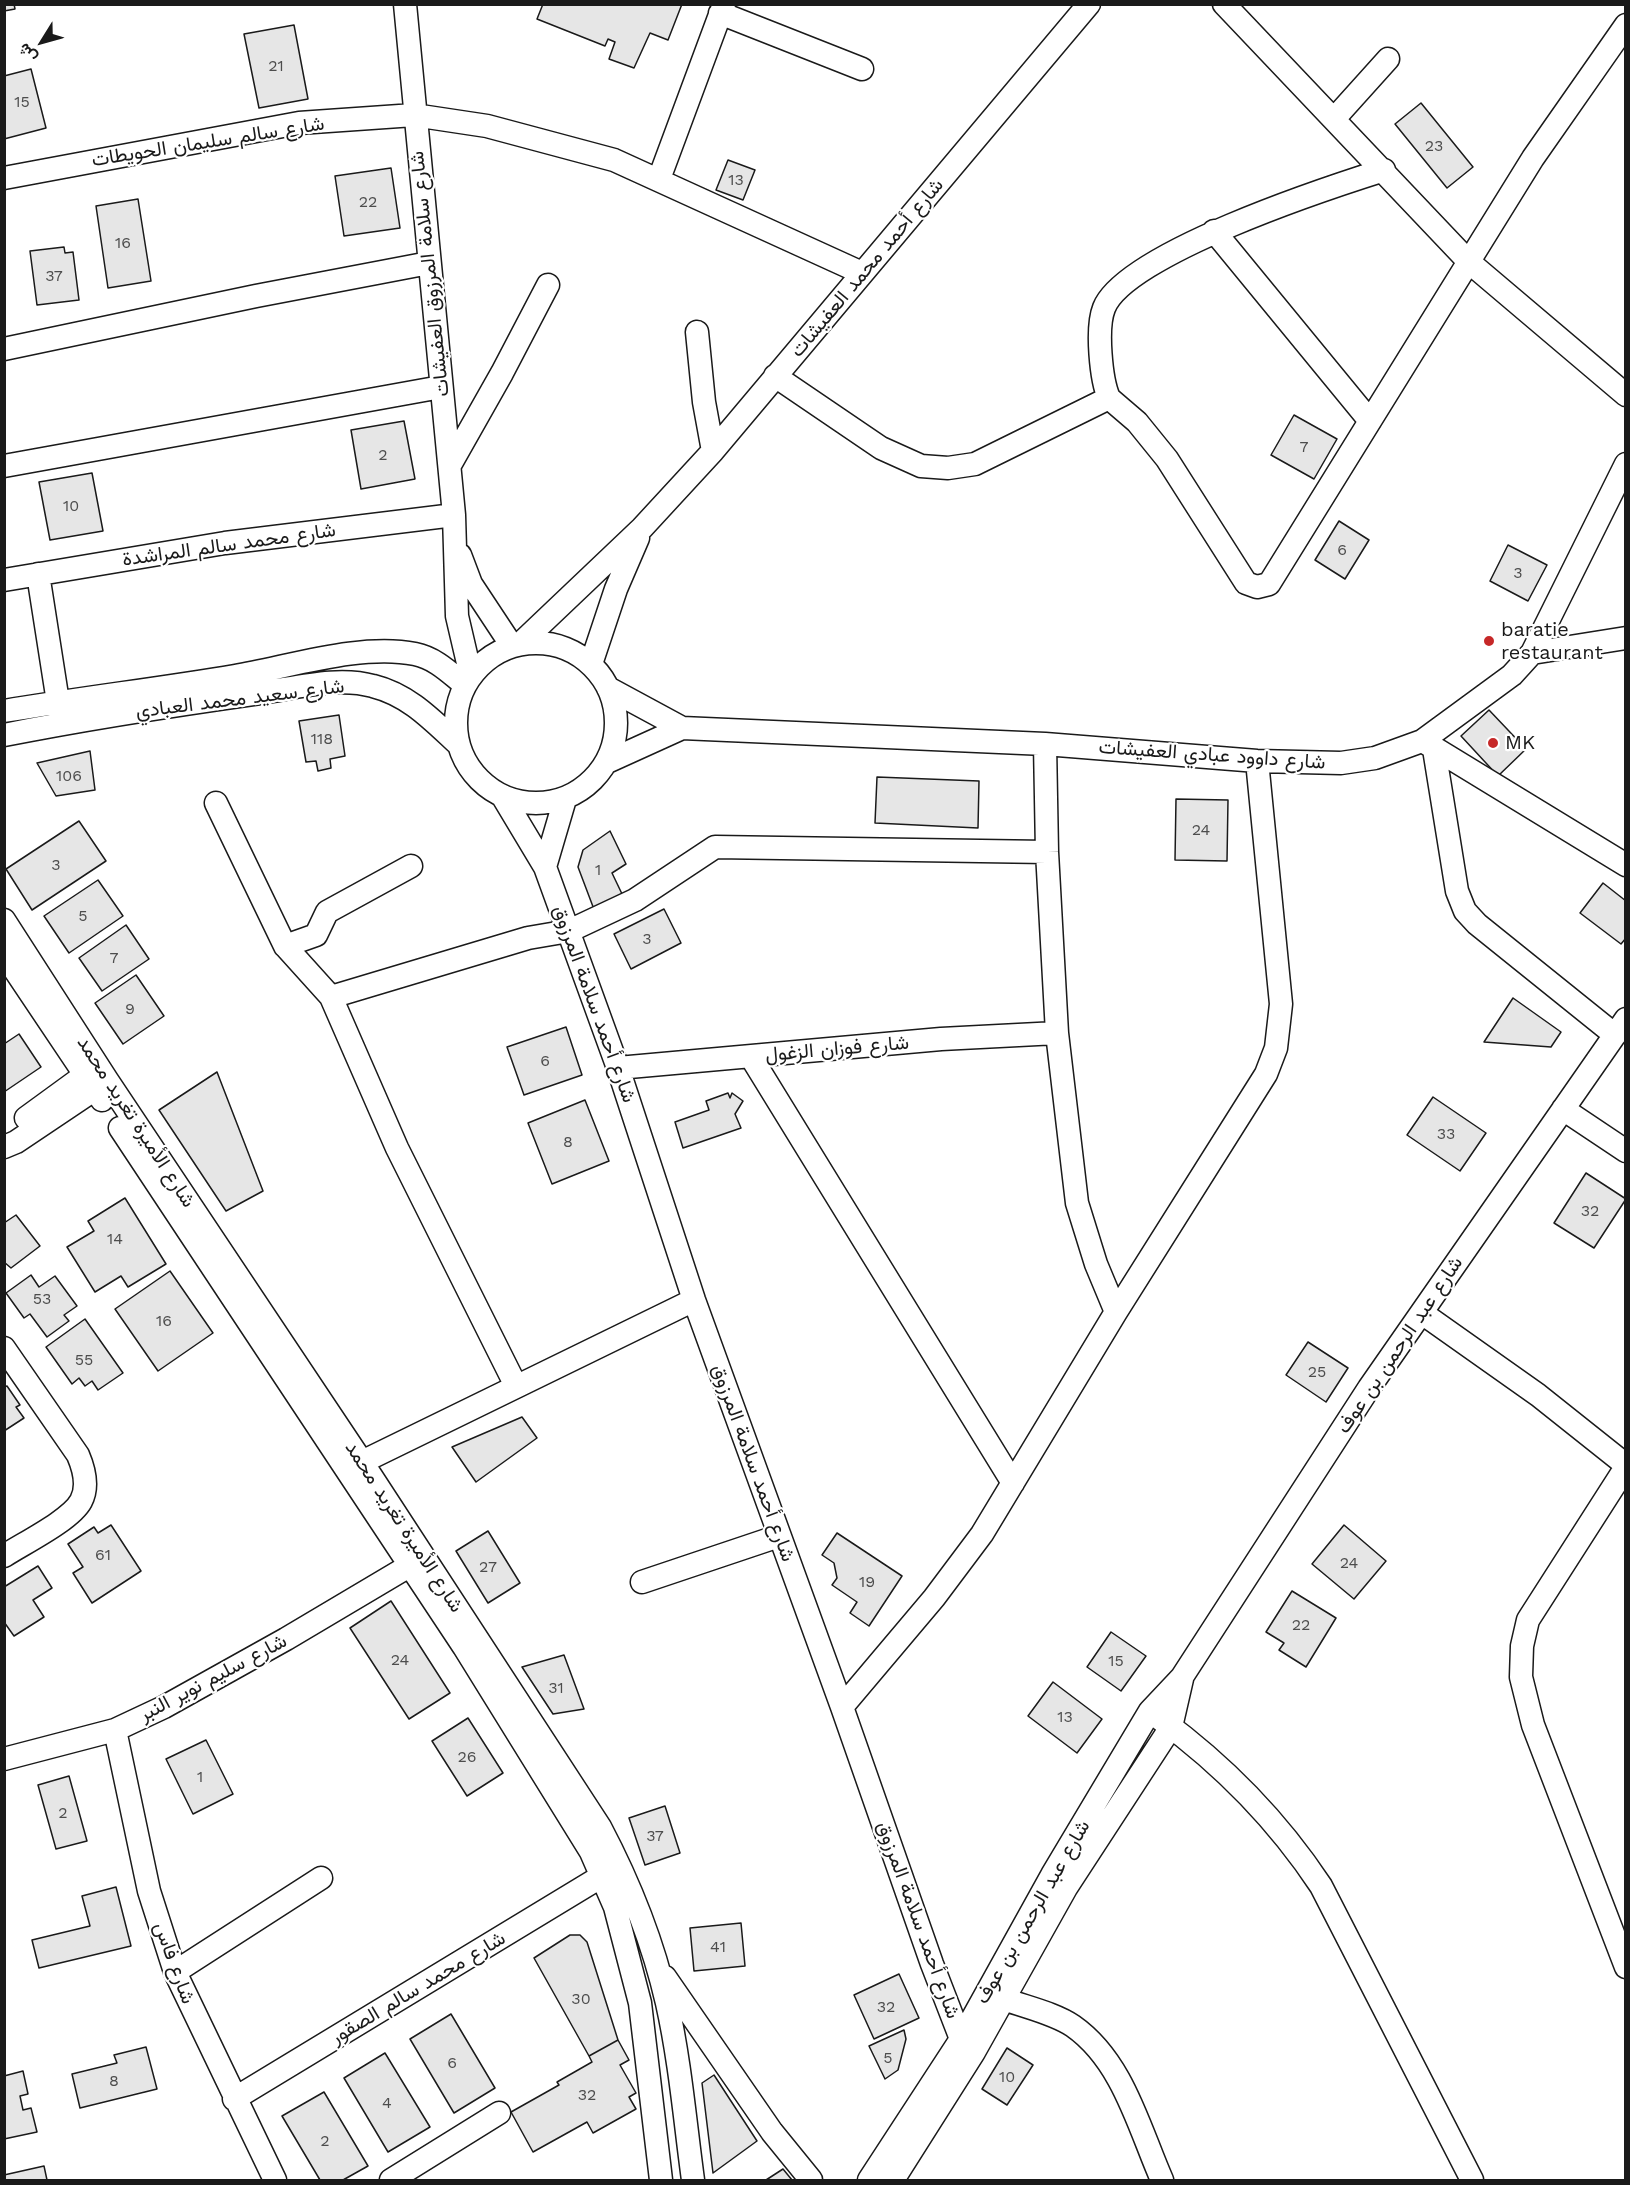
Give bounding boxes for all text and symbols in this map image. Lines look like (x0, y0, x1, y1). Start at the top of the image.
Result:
north arrow (12, 12, 72, 72)
text: ش (14, 40, 41, 67)
house number: 21 (268, 56, 284, 76)
house number: 15 (14, 92, 30, 112)
street label: شارع سالم سليمان الحويطات (90, 112, 326, 172)
house number: 23 (1425, 136, 1443, 156)
street label: شارع سلامة المرزوق العفيشات (405, 150, 455, 398)
house number: 13 (728, 170, 744, 190)
street label: شارع أحمد محمد العفيشات (785, 174, 949, 362)
house number: 22 (359, 192, 377, 212)
house number: 16 (115, 233, 131, 253)
house number: 37 (45, 266, 63, 286)
house number: 7 (1300, 437, 1308, 457)
house number: 2 (378, 445, 388, 465)
house number: 10 (63, 496, 79, 516)
street label: شارع محمد سالم المراشدة (121, 518, 337, 572)
house number: 6 (1337, 540, 1347, 560)
house number: 3 (1513, 563, 1523, 583)
place label: baratie restaurant (1501, 618, 1603, 665)
marker: baratie restaurant (1482, 634, 1496, 648)
street label: شارع سعيد محمد العبادي (134, 674, 346, 724)
house number: 118 (311, 729, 333, 749)
place label: MK (1505, 731, 1535, 755)
street label: شارع داوود عبادي العفيشات (1098, 735, 1326, 775)
marker: MK (1486, 736, 1500, 750)
house number: 106 (56, 766, 82, 786)
house number: 24 (1192, 820, 1210, 840)
house number: 3 (51, 855, 61, 875)
house number: 1 (595, 860, 601, 880)
street label: شارع أحمد سلامة المرزوق (547, 902, 641, 1106)
house number: 5 (78, 906, 88, 926)
house number: 3 (642, 929, 652, 949)
house number: 7 (110, 948, 118, 968)
house number: 9 (125, 999, 135, 1019)
street label: شارع فوزان الزغول (764, 1031, 910, 1067)
street label: شارع الأميرة تغريد محمد (72, 1032, 200, 1212)
house number: 6 (540, 1051, 550, 1071)
house number: 33 (1437, 1124, 1455, 1144)
house number: 8 (563, 1132, 573, 1152)
house number: 32 (1581, 1201, 1599, 1221)
house number: 14 (107, 1229, 123, 1249)
street label: شارع عبد الرحمن بن عوف (1332, 1252, 1468, 1438)
house number: 53 (33, 1289, 51, 1309)
house number: 16 (156, 1311, 172, 1331)
house number: 55 (75, 1350, 93, 1370)
street label: شارع أحمد سلامة المرزوق (706, 1361, 800, 1565)
house number: 25 (1308, 1362, 1326, 1382)
street label: شارع الأميرة تغريد محمد (340, 1437, 468, 1617)
house number: 61 (95, 1545, 111, 1565)
house number: 24 (1340, 1553, 1358, 1573)
house number: 27 (479, 1557, 497, 1577)
house number: 19 (859, 1572, 875, 1592)
house number: 22 (1292, 1615, 1310, 1635)
street label: شارع سليم نوير النبر (135, 1629, 291, 1727)
house number: 24 (391, 1650, 409, 1670)
house number: 15 (1108, 1651, 1124, 1671)
house number: 31 (548, 1678, 564, 1698)
house number: 13 (1057, 1707, 1073, 1727)
house number: 26 (457, 1747, 477, 1767)
house number: 1 (197, 1767, 203, 1787)
house number: 2 (58, 1803, 68, 1823)
street label: شارع عبد الرحمن بن عوف (971, 1816, 1095, 2008)
street label: شارع أحمد سلامة المرزوق (871, 1818, 965, 2022)
house number: 37 (646, 1826, 664, 1846)
street label: شارع فاس (148, 1919, 200, 2007)
street label: شارع محمد سالم الصقور (326, 1926, 510, 2050)
house number: 41 (710, 1937, 726, 1957)
house number: 30 (571, 1989, 591, 2009)
house number: 32 (877, 1997, 895, 2017)
house number: 5 (883, 2048, 893, 2068)
house number: 6 (447, 2053, 457, 2073)
house number: 10 (999, 2067, 1015, 2087)
house number: 8 (109, 2071, 119, 2091)
house number: 32 (578, 2085, 596, 2105)
house number: 4 (382, 2093, 392, 2113)
house number: 2 (320, 2131, 330, 2151)

